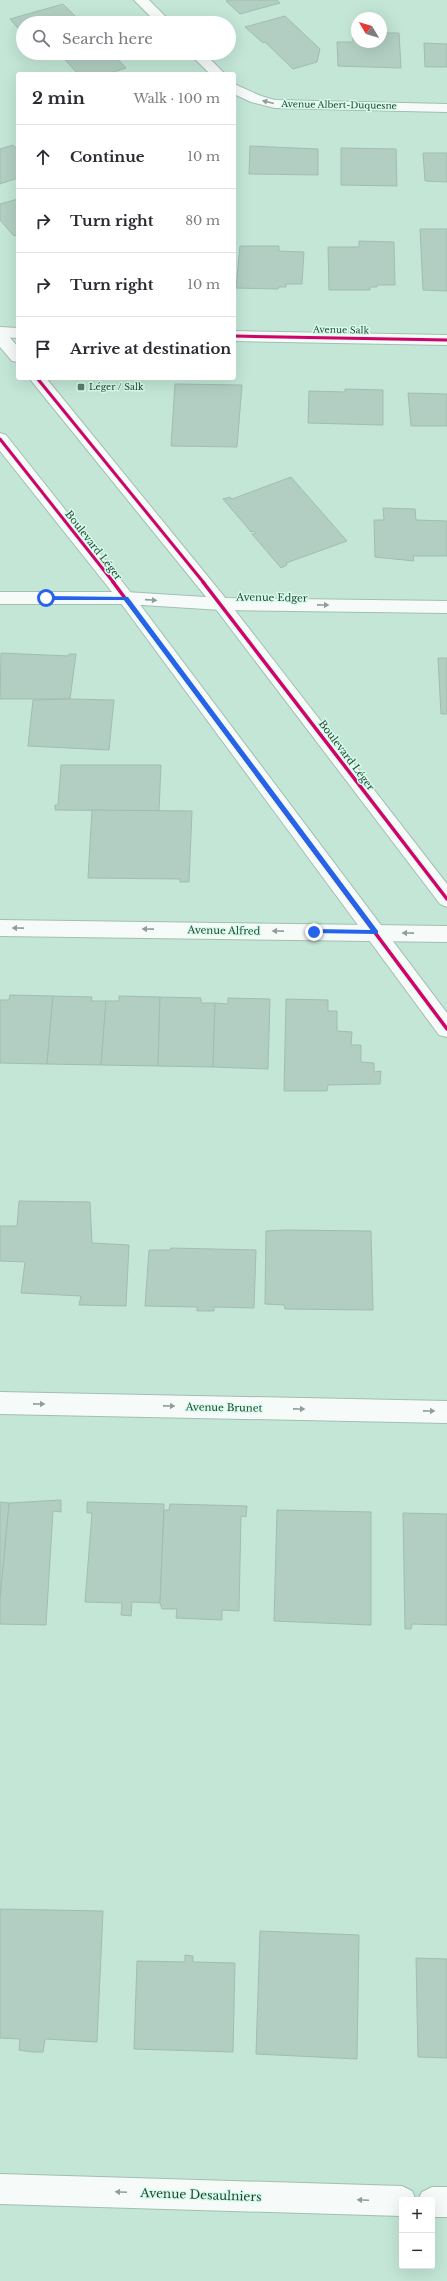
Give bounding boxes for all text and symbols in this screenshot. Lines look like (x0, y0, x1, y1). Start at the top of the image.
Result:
north arrow (351, 12, 387, 48)
search box (16, 16, 236, 60)
icon: search (30, 27, 52, 49)
text: Search here (62, 29, 153, 48)
text: 2 min (32, 88, 85, 109)
text: Walk · 100 m (133, 90, 220, 107)
street label: Avenue Albert-Duquesne (280, 98, 397, 111)
one-way arrow (262, 99, 274, 105)
icon: ahead (32, 146, 54, 168)
text: Continue (70, 147, 145, 166)
text: 10 m (187, 148, 220, 165)
icon: right (32, 210, 54, 232)
text: Turn right (70, 211, 153, 230)
text: 80 m (185, 212, 220, 229)
icon: right (32, 274, 54, 296)
text: Turn right (70, 275, 153, 294)
text: 10 m (187, 276, 220, 293)
street label: Avenue Salk (312, 323, 370, 335)
icon: arrive (32, 338, 54, 360)
text: Arrive at destination (70, 339, 231, 358)
place label: Léger / Salk (89, 381, 144, 392)
marker: Léger / Salk (76, 382, 86, 392)
street label: Boulevard Léger (62, 508, 125, 583)
route start (37, 589, 55, 607)
street label: Avenue Edger (235, 590, 308, 605)
one-way arrow (145, 596, 157, 603)
one-way arrow (317, 602, 330, 608)
street label: Boulevard Léger (316, 717, 378, 793)
street label: Avenue Alfred (186, 923, 261, 938)
route end (305, 923, 323, 941)
one-way arrow (11, 925, 24, 931)
one-way arrow (142, 926, 154, 933)
one-way arrow (271, 928, 284, 934)
one-way arrow (401, 930, 414, 936)
street label: Avenue Brunet (185, 1400, 263, 1415)
one-way arrow (33, 1401, 46, 1407)
one-way arrow (163, 1403, 176, 1409)
one-way arrow (293, 1406, 306, 1412)
one-way arrow (423, 1408, 435, 1415)
street label: Avenue Desaulniers (139, 2185, 262, 2204)
one-way arrow (115, 2189, 127, 2196)
one-way arrow (357, 2196, 369, 2203)
map controls (399, 2197, 435, 2269)
button: + (399, 2197, 435, 2233)
button: − (399, 2233, 435, 2269)

